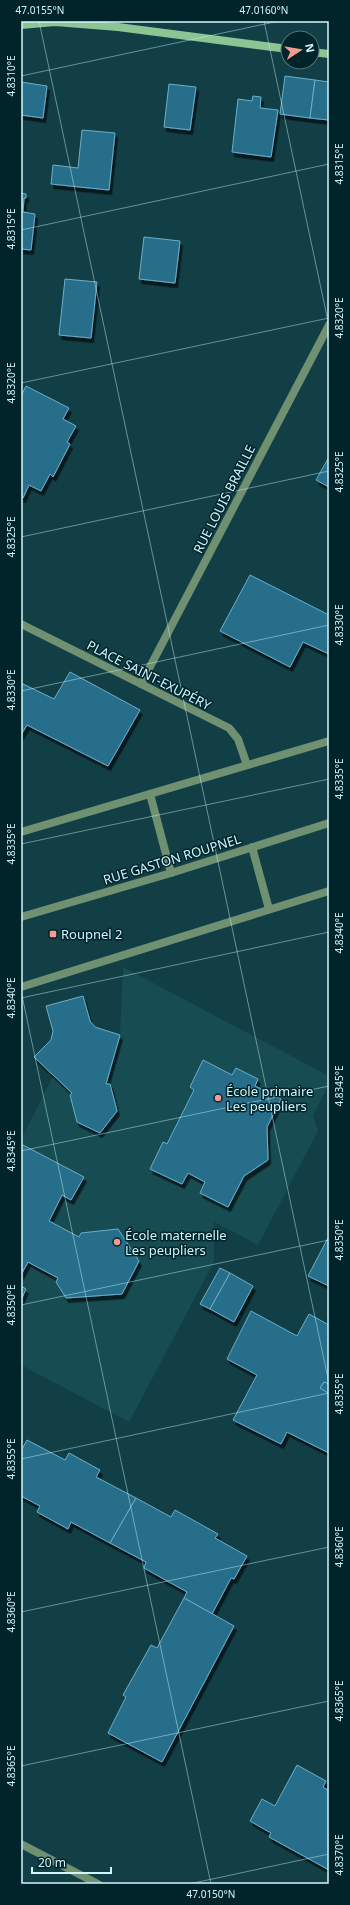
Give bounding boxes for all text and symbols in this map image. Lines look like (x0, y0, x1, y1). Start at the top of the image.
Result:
text: 47.0155°N (16, 3, 64, 17)
text: 47.0160°N (240, 3, 288, 17)
north arrow (280, 30, 320, 70)
text: N (302, 42, 319, 54)
text: 4.8310°E (4, 55, 18, 97)
text: 4.8315°E (332, 143, 346, 185)
text: 4.8315°E (4, 208, 18, 250)
text: 4.8320°E (332, 297, 346, 339)
text: 4.8320°E (4, 362, 18, 404)
street label: RUE LOUIS BRAILLE (189, 442, 259, 556)
text: 4.8325°E (332, 451, 346, 493)
text: 4.8325°E (4, 516, 18, 558)
text: 4.8330°E (332, 604, 346, 646)
street label: PLACE SAINT-EXUPÉRY (84, 636, 215, 714)
text: 4.8330°E (4, 669, 18, 711)
text: 4.8335°E (332, 758, 346, 800)
text: 4.8335°E (4, 823, 18, 865)
street label: RUE GASTON ROUPNEL (101, 829, 243, 889)
text: 4.8340°E (332, 912, 346, 954)
place label: Roupnel 2 (61, 925, 123, 943)
marker: Roupnel 2 (48, 929, 58, 939)
text: 4.8340°E (4, 977, 18, 1019)
text: 4.8345°E (332, 1065, 346, 1107)
place label: École primaire Les peupliers (226, 1082, 313, 1115)
marker: École primaire Les peupliers (213, 1093, 223, 1103)
text: 4.8345°E (4, 1130, 18, 1172)
text: 4.8350°E (332, 1219, 346, 1261)
place label: École maternelle Les peupliers (125, 1226, 227, 1259)
marker: École maternelle Les peupliers (112, 1237, 122, 1247)
text: 4.8350°E (4, 1284, 18, 1326)
text: 4.8355°E (332, 1373, 346, 1415)
text: 4.8355°E (4, 1438, 18, 1480)
text: 4.8360°E (332, 1526, 346, 1568)
text: 4.8360°E (4, 1591, 18, 1633)
text: 4.8365°E (332, 1680, 346, 1722)
text: 4.8365°E (4, 1745, 18, 1787)
text: 4.8370°E (332, 1834, 346, 1876)
scale bar (32, 1849, 111, 1875)
text: 20 m (38, 1854, 66, 1871)
text: 47.0150°N (187, 1887, 235, 1901)

